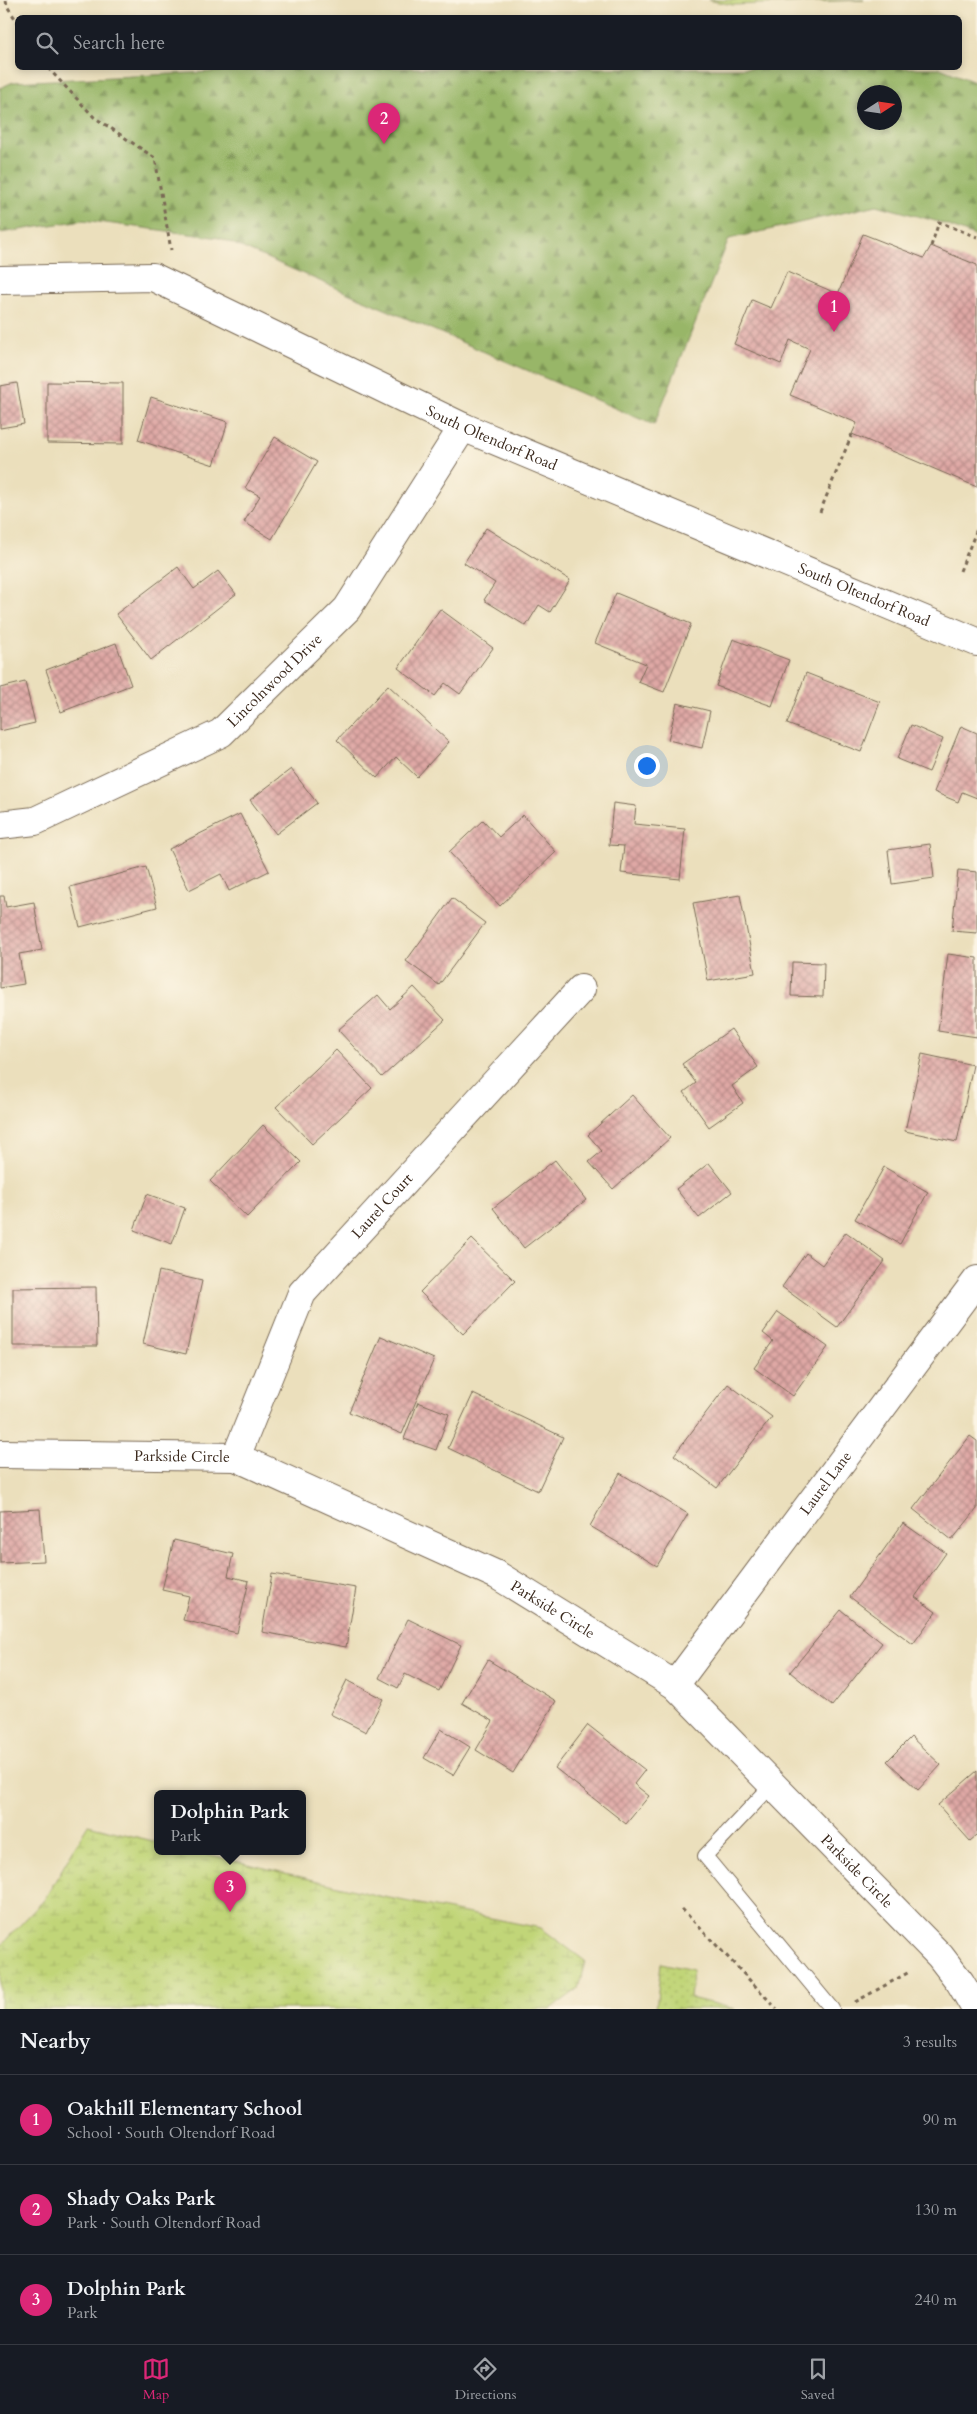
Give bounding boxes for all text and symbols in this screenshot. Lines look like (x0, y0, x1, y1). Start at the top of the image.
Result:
search box (15, 15, 962, 70)
icon: search (33, 29, 61, 57)
text: Search here (73, 30, 165, 56)
north arrow (857, 85, 902, 130)
pin: 2 (368, 103, 400, 144)
pin: 1 (818, 291, 850, 332)
street label: South Oltendorf Road (423, 401, 560, 475)
street label: South Oltendorf Road (795, 558, 933, 631)
street label: Lincolnwood Drive (223, 629, 326, 732)
your location (634, 753, 660, 779)
street label: Laurel Court (347, 1169, 417, 1243)
street label: Parkside Circle (134, 1446, 230, 1467)
street label: Laurel Lane (795, 1447, 856, 1519)
street label: Parkside Circle (507, 1576, 599, 1643)
popup (154, 1790, 306, 1855)
text: Dolphin Park (171, 1799, 289, 1825)
text: Park (171, 1825, 201, 1847)
street label: Parkside Circle (816, 1830, 898, 1912)
pin: 3 (214, 1871, 246, 1912)
text: Nearby (20, 2027, 91, 2056)
text: 3 results (903, 2031, 957, 2053)
text: Oakhill Elementary School (67, 2096, 302, 2122)
text: 1 (32, 2109, 40, 2131)
text: 90 m (923, 2109, 957, 2131)
text: School · South Oltendorf Road (67, 2122, 275, 2144)
text: Shady Oaks Park (67, 2186, 216, 2212)
text: 2 (32, 2199, 40, 2221)
text: 130 m (915, 2199, 957, 2221)
text: Park · South Oltendorf Road (67, 2212, 261, 2234)
text: Dolphin Park (67, 2276, 186, 2302)
text: 3 (32, 2289, 40, 2311)
text: 240 m (915, 2289, 957, 2311)
text: Park (67, 2302, 98, 2324)
tab: Map (142, 2355, 170, 2404)
tab: Directions (455, 2355, 516, 2404)
tab: Saved (801, 2355, 835, 2404)

